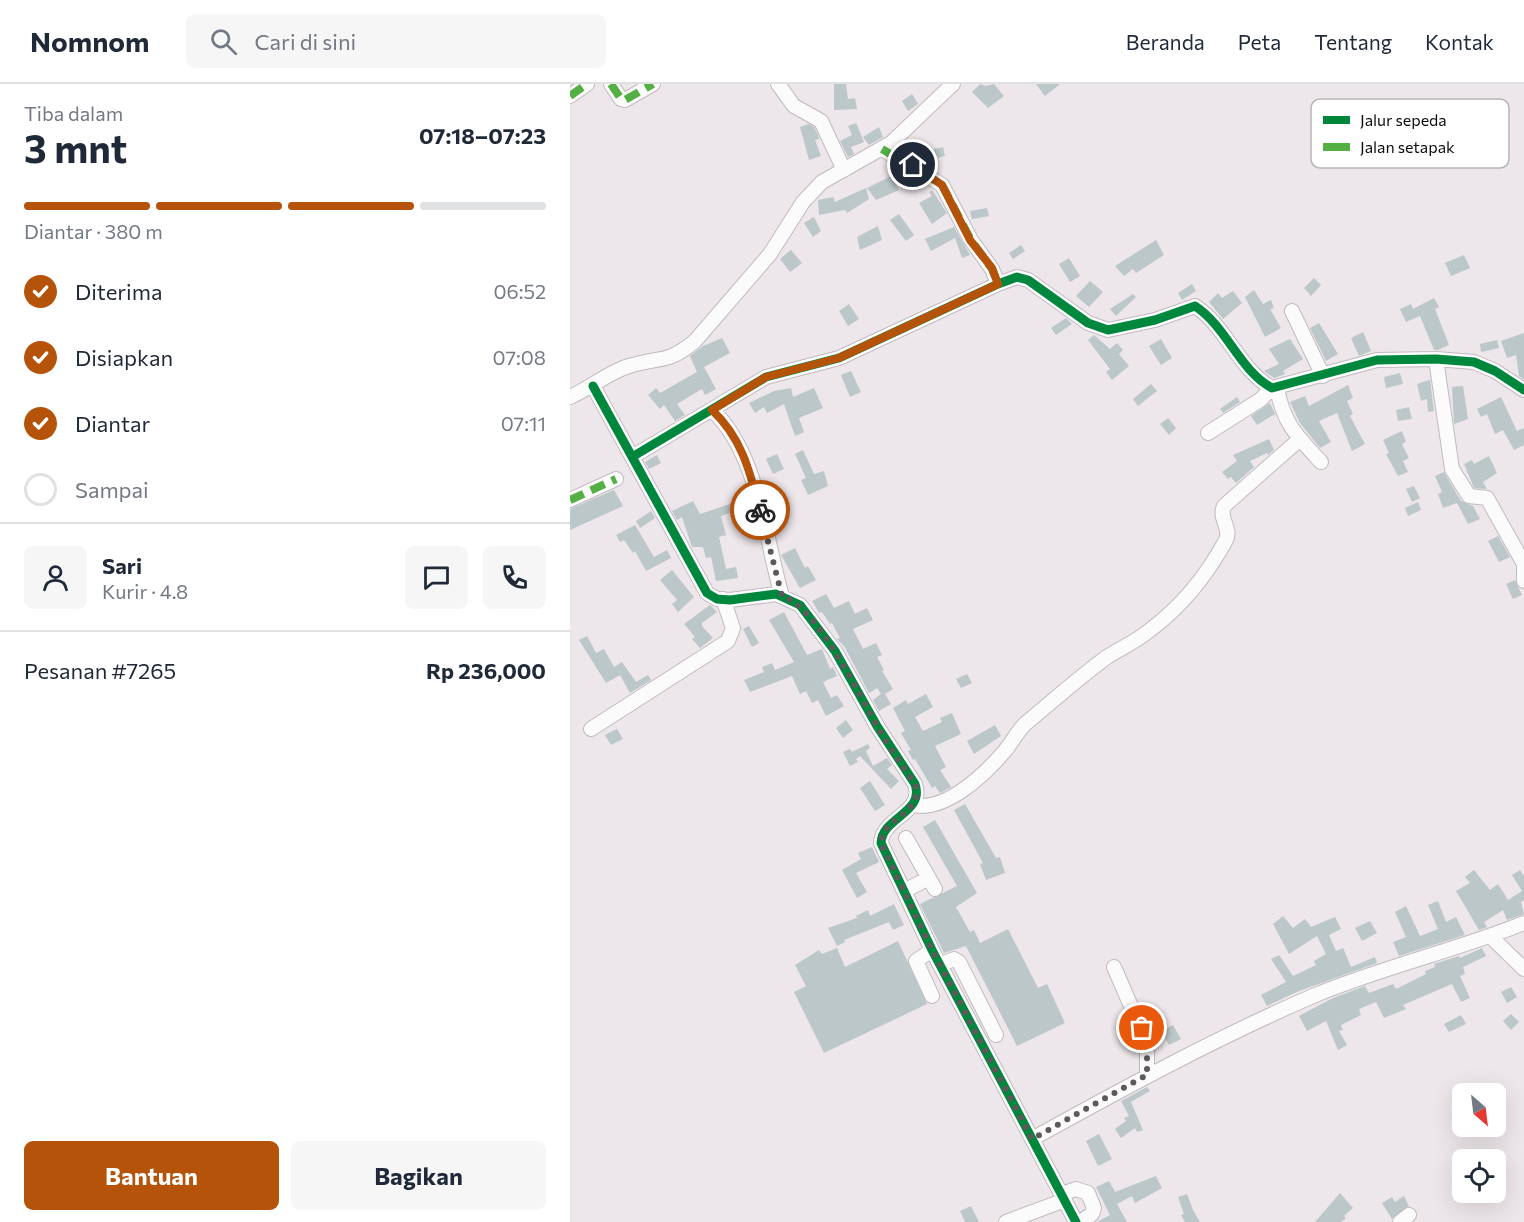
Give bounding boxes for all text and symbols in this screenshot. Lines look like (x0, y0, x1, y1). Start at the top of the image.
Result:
search box (186, 14, 606, 68)
text: Nomnom (30, 24, 150, 58)
icon: search (207, 25, 240, 58)
text: Cari di sini (255, 28, 356, 55)
text: Beranda (1126, 29, 1205, 54)
text: Peta (1238, 29, 1281, 54)
text: Tentang (1314, 29, 1392, 54)
text: Kontak (1425, 29, 1494, 54)
legend (1311, 99, 1509, 168)
text: Tiba dalam (24, 101, 123, 125)
text: Jalur sepeda (1360, 110, 1447, 129)
text: 07:18–07:23 (419, 122, 546, 149)
text: 3 mnt (24, 123, 127, 171)
text: Jalan setapak (1360, 137, 1455, 156)
pin (887, 139, 938, 190)
icon: home (896, 148, 929, 181)
text: Diantar · 380 m (24, 219, 163, 243)
icon: check (24, 275, 57, 308)
text: Diterima (75, 278, 162, 305)
text: 06:52 (494, 279, 546, 303)
icon: check (24, 341, 57, 374)
text: Disiapkan (75, 344, 173, 371)
text: 07:08 (493, 345, 546, 369)
icon: check (24, 407, 57, 440)
text: Diantar (75, 410, 150, 437)
text: 07:11 (501, 411, 546, 435)
text: Sampai (75, 476, 149, 503)
courier (730, 480, 790, 540)
icon: bike (744, 494, 777, 527)
button: person (24, 546, 87, 609)
button: chat (405, 546, 468, 609)
button: phone (483, 546, 546, 609)
text: Sari (102, 552, 142, 579)
text: Kurir · 4.8 (102, 579, 188, 603)
text: Pesanan #7265 (24, 657, 176, 684)
text: Rp 236,000 (426, 657, 546, 684)
pin (1116, 1002, 1167, 1053)
icon: bag (1125, 1011, 1158, 1044)
north arrow (1452, 1083, 1506, 1137)
map controls (1452, 1083, 1506, 1203)
button: Bantuan (24, 1141, 279, 1210)
button: Bagikan (291, 1141, 546, 1210)
button: locate (1452, 1149, 1506, 1203)

